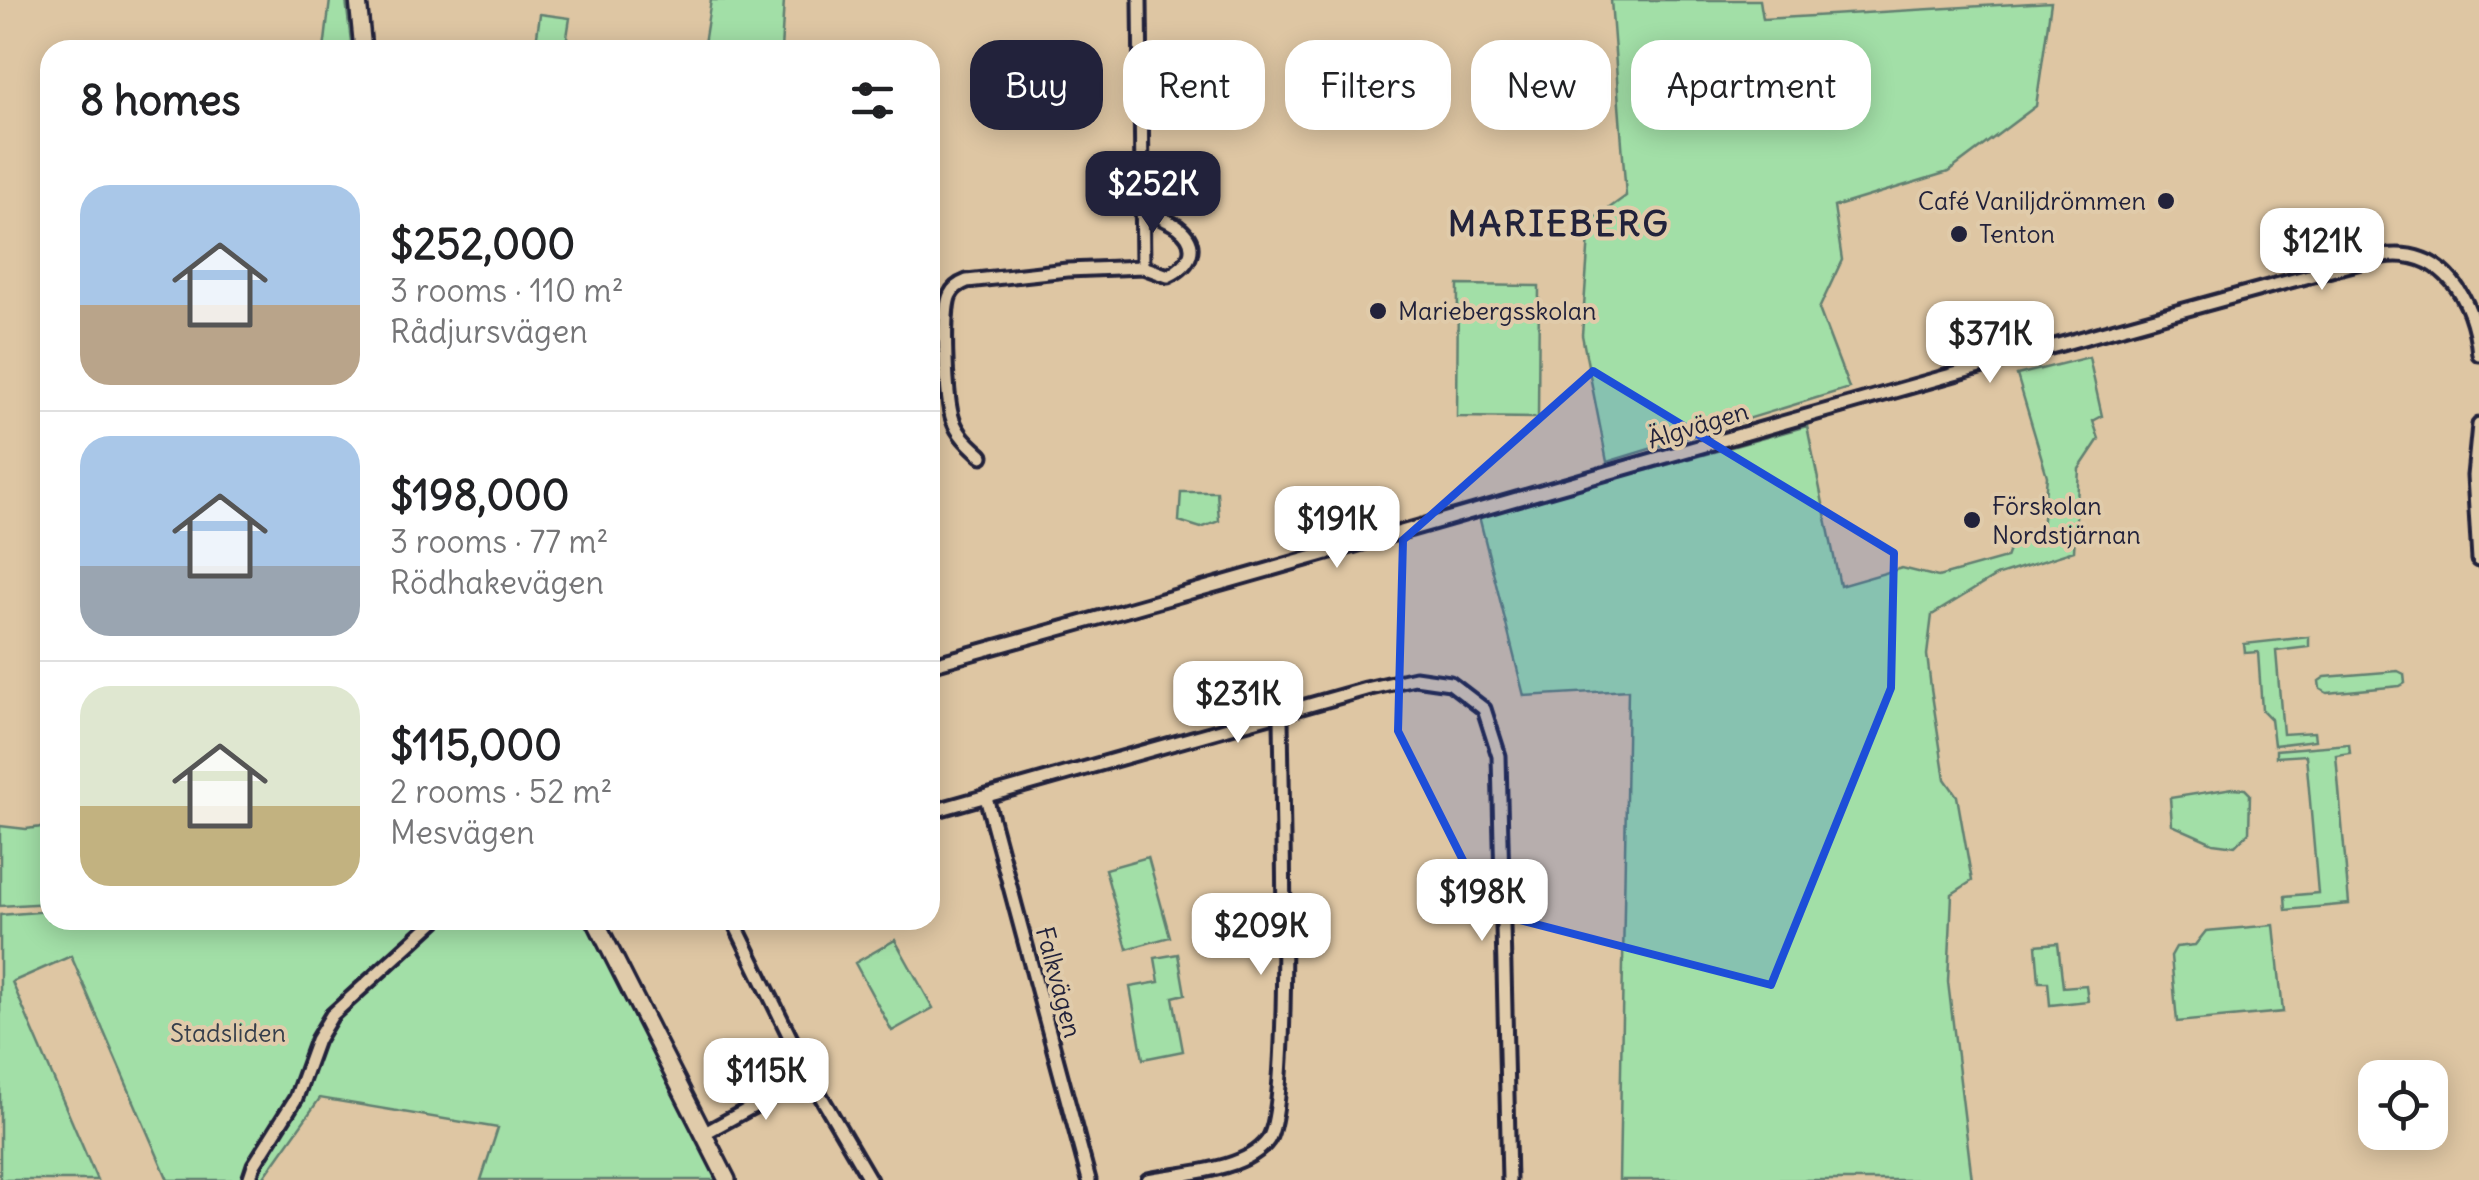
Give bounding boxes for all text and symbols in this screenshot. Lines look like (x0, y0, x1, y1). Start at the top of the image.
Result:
chip: Buy (970, 40, 1103, 130)
chip: Rent (1123, 40, 1265, 130)
chip: Filters (1285, 40, 1451, 130)
chip: New (1471, 40, 1611, 130)
chip: Apartment (1631, 40, 1871, 130)
icon: filters (845, 73, 900, 128)
text: 8 homes (80, 74, 241, 126)
pin: $252K (1083, 151, 1223, 236)
text: $252K (1108, 163, 1198, 204)
place label: Café Vaniljdrömmen (1918, 185, 2146, 217)
marker: Café Vaniljdrömmen (2155, 190, 2177, 212)
district label: MARIEBERG (1448, 201, 1670, 245)
pin: $121K (2252, 208, 2392, 293)
text: $252,000 (390, 218, 575, 270)
place label: Tenton (1979, 218, 2055, 250)
text: $121K (2282, 220, 2362, 261)
marker: Tenton (1948, 223, 1970, 245)
icon: home (160, 225, 280, 345)
text: 3 rooms · 110 m² (390, 270, 624, 311)
place label: Mariebergsskolan (1398, 295, 1597, 327)
marker: Mariebergsskolan (1367, 300, 1389, 322)
pin: $371K (1920, 301, 2060, 386)
text: Rådjursvägen (390, 311, 588, 352)
text: $371K (1948, 313, 2032, 354)
street label: Älgvägen (1644, 395, 1752, 455)
text: $198,000 (390, 469, 569, 521)
icon: home (160, 476, 280, 596)
pin: $191K (1267, 486, 1407, 571)
place label: Förskolan Nordstjärnan (1992, 490, 2141, 551)
text: $191K (1297, 498, 1377, 539)
marker: Förskolan Nordstjärnan (1961, 509, 1983, 531)
text: 3 rooms · 77 m² (390, 521, 609, 562)
text: Rödhakevägen (390, 562, 604, 603)
pin: $231K (1168, 661, 1308, 746)
text: $231K (1195, 673, 1281, 714)
text: $115,000 (390, 719, 562, 771)
icon: home (160, 726, 280, 846)
text: 2 rooms · 52 m² (390, 771, 612, 812)
text: Mesvägen (390, 812, 535, 853)
pin: $198K (1412, 859, 1552, 944)
text: $198K (1439, 871, 1525, 912)
pin: $209K (1191, 893, 1331, 978)
text: $209K (1214, 905, 1308, 946)
street label: Falkvägen (1029, 923, 1089, 1041)
park label: Stadsliden (170, 1017, 286, 1049)
pin: $115K (696, 1038, 836, 1123)
text: $115K (726, 1050, 806, 1091)
map controls (2358, 1060, 2448, 1150)
button: locate (2358, 1060, 2448, 1150)

